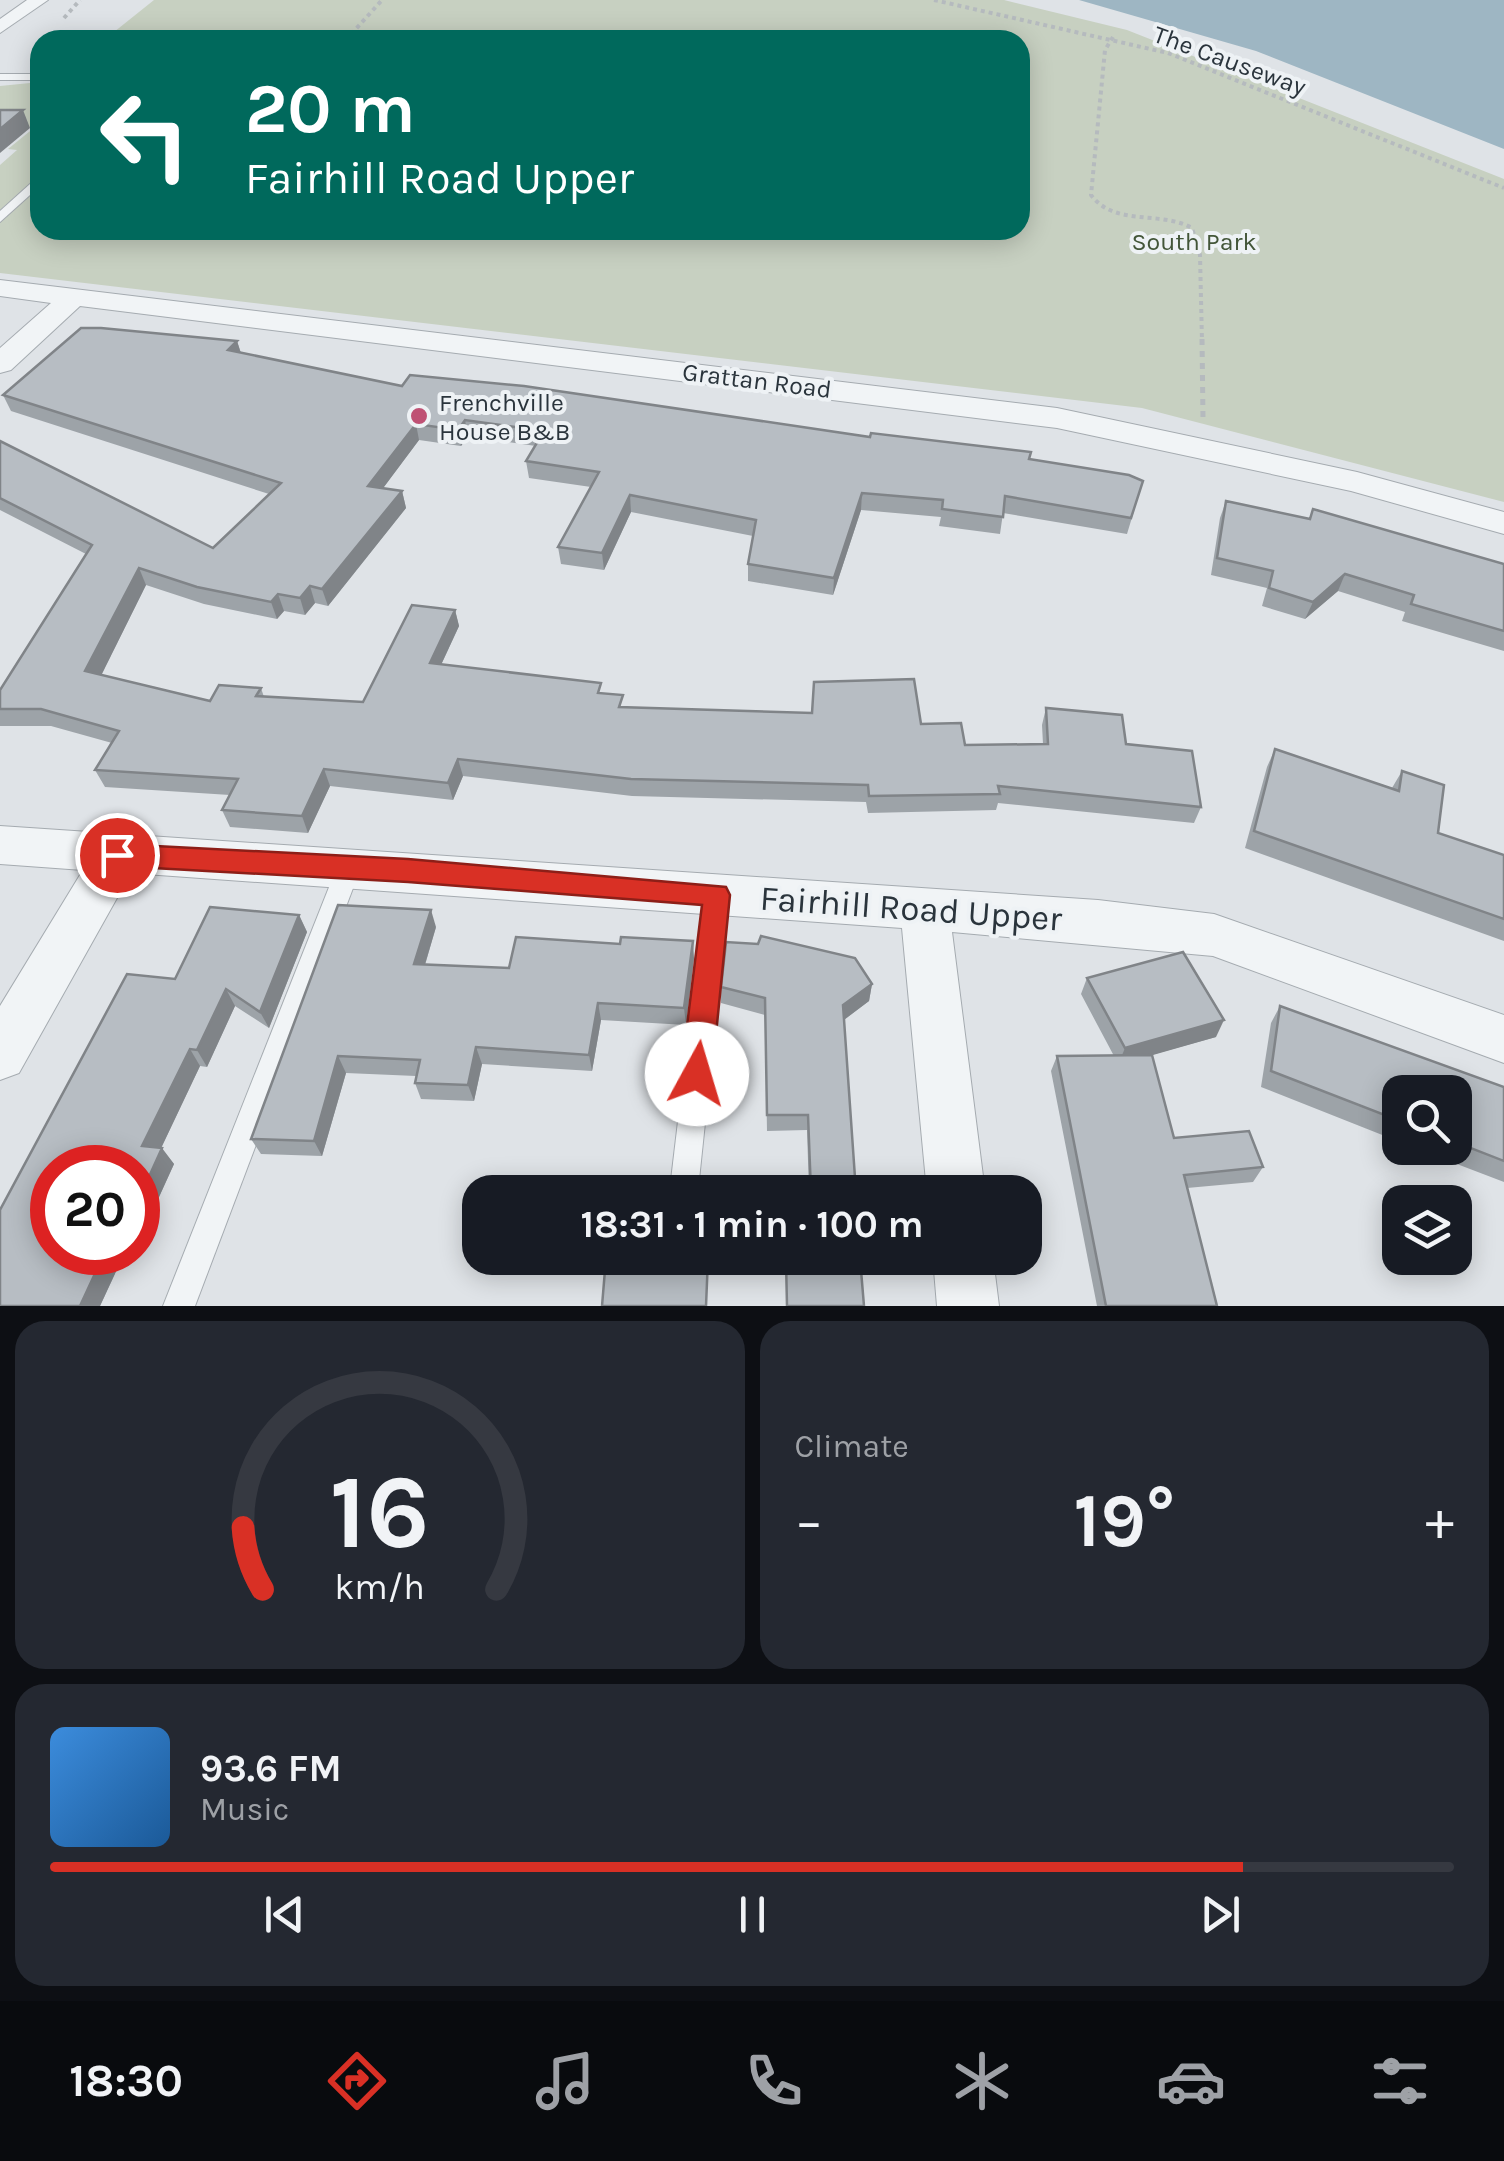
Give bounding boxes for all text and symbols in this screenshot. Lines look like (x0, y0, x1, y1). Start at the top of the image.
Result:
street label: The Causeway (1150, 19, 1310, 102)
text: 20 m (245, 68, 416, 150)
icon: left (80, 70, 210, 200)
text: Fairhill Road Upper (245, 152, 634, 204)
park label: South Park (1131, 227, 1257, 256)
street label: Grattan Road (681, 357, 833, 404)
place label: Frenchville House B&B (439, 388, 570, 446)
marker: Frenchville House B&B (408, 405, 430, 427)
pin (75, 813, 160, 898)
icon: arrive (90, 828, 145, 883)
street label: Fairhill Road Upper (759, 877, 1064, 940)
position arrow (645, 1022, 749, 1126)
map controls (1382, 1075, 1472, 1275)
button: search (1382, 1075, 1472, 1165)
speed limit sign: 20 (30, 1145, 160, 1275)
button: layers (1382, 1185, 1472, 1275)
text: 18:31 · 1 min · 100 m (581, 1202, 924, 1247)
text: Climate (795, 1428, 909, 1465)
text: 16 (330, 1452, 430, 1573)
text: 19° (1073, 1477, 1175, 1565)
text: − (795, 1489, 823, 1553)
text: + (1425, 1489, 1454, 1553)
text: km/h (334, 1566, 425, 1608)
text: 93.6 FM (200, 1746, 342, 1791)
text: Music (200, 1791, 289, 1828)
icon: previous (257, 1887, 312, 1942)
icon: pause (725, 1887, 780, 1942)
icon: next (1193, 1887, 1248, 1942)
icon: directions (322, 2046, 392, 2116)
icon: music (530, 2046, 600, 2116)
icon: phone (739, 2046, 809, 2116)
icon: climate (947, 2046, 1017, 2116)
icon: car (1156, 2046, 1226, 2116)
icon: filters (1365, 2046, 1435, 2116)
text: 18:30 (69, 2055, 183, 2107)

